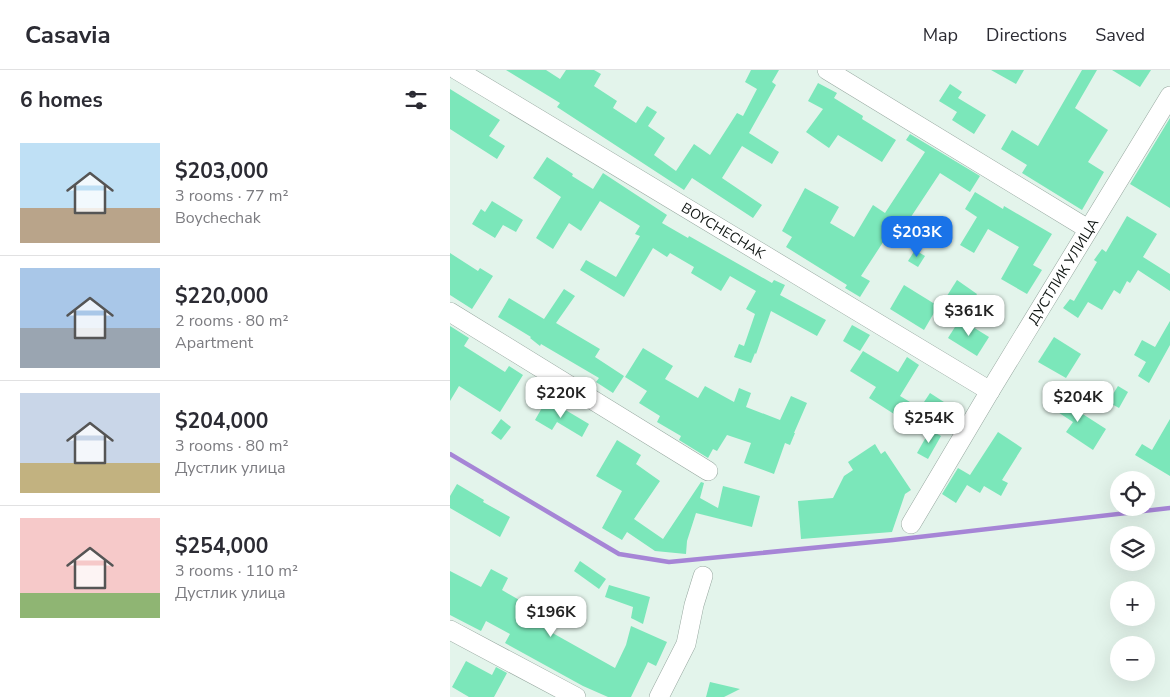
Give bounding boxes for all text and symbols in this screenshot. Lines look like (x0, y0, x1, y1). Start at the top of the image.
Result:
text: Casavia (25, 19, 111, 51)
text: Map (923, 23, 958, 47)
text: Directions (986, 23, 1067, 47)
text: Saved (1095, 23, 1145, 47)
text: 6 homes (20, 86, 103, 114)
icon: filters (402, 86, 430, 114)
text: $203,000 (175, 157, 268, 185)
icon: home (60, 163, 120, 223)
text: 3 rooms · 77 m² (175, 185, 288, 207)
street label: BOYCHECHAK (678, 198, 769, 263)
text: Boychechak (175, 207, 261, 229)
street label: ДУСТЛИК УЛИЦА (1023, 215, 1103, 328)
pin: $203K (882, 216, 952, 258)
text: $203K (892, 221, 942, 243)
text: $220,000 (175, 282, 268, 310)
icon: home (60, 288, 120, 348)
pin: $361K (934, 294, 1004, 337)
text: $361K (944, 300, 994, 322)
text: 2 rooms · 80 m² (175, 310, 288, 332)
text: Apartment (175, 332, 253, 354)
pin: $220K (526, 376, 596, 419)
pin: $204K (1043, 380, 1113, 423)
text: $220K (536, 382, 586, 404)
text: $204K (1053, 386, 1103, 408)
pin: $254K (894, 402, 964, 444)
text: $204,000 (175, 407, 268, 435)
text: $254K (904, 407, 954, 429)
icon: home (60, 413, 120, 473)
text: 3 rooms · 80 m² (175, 435, 288, 457)
text: Дустлик улица (175, 457, 286, 479)
map controls (1110, 471, 1155, 681)
button: locate (1110, 471, 1155, 516)
button: layers (1110, 526, 1155, 571)
text: $254,000 (175, 532, 268, 560)
icon: home (60, 538, 120, 598)
text: 3 rooms · 110 m² (175, 560, 298, 582)
button: + (1110, 581, 1155, 626)
text: Дустлик улица (175, 582, 286, 604)
pin: $196K (516, 596, 586, 638)
text: $196K (526, 601, 576, 623)
button: − (1110, 636, 1155, 681)

